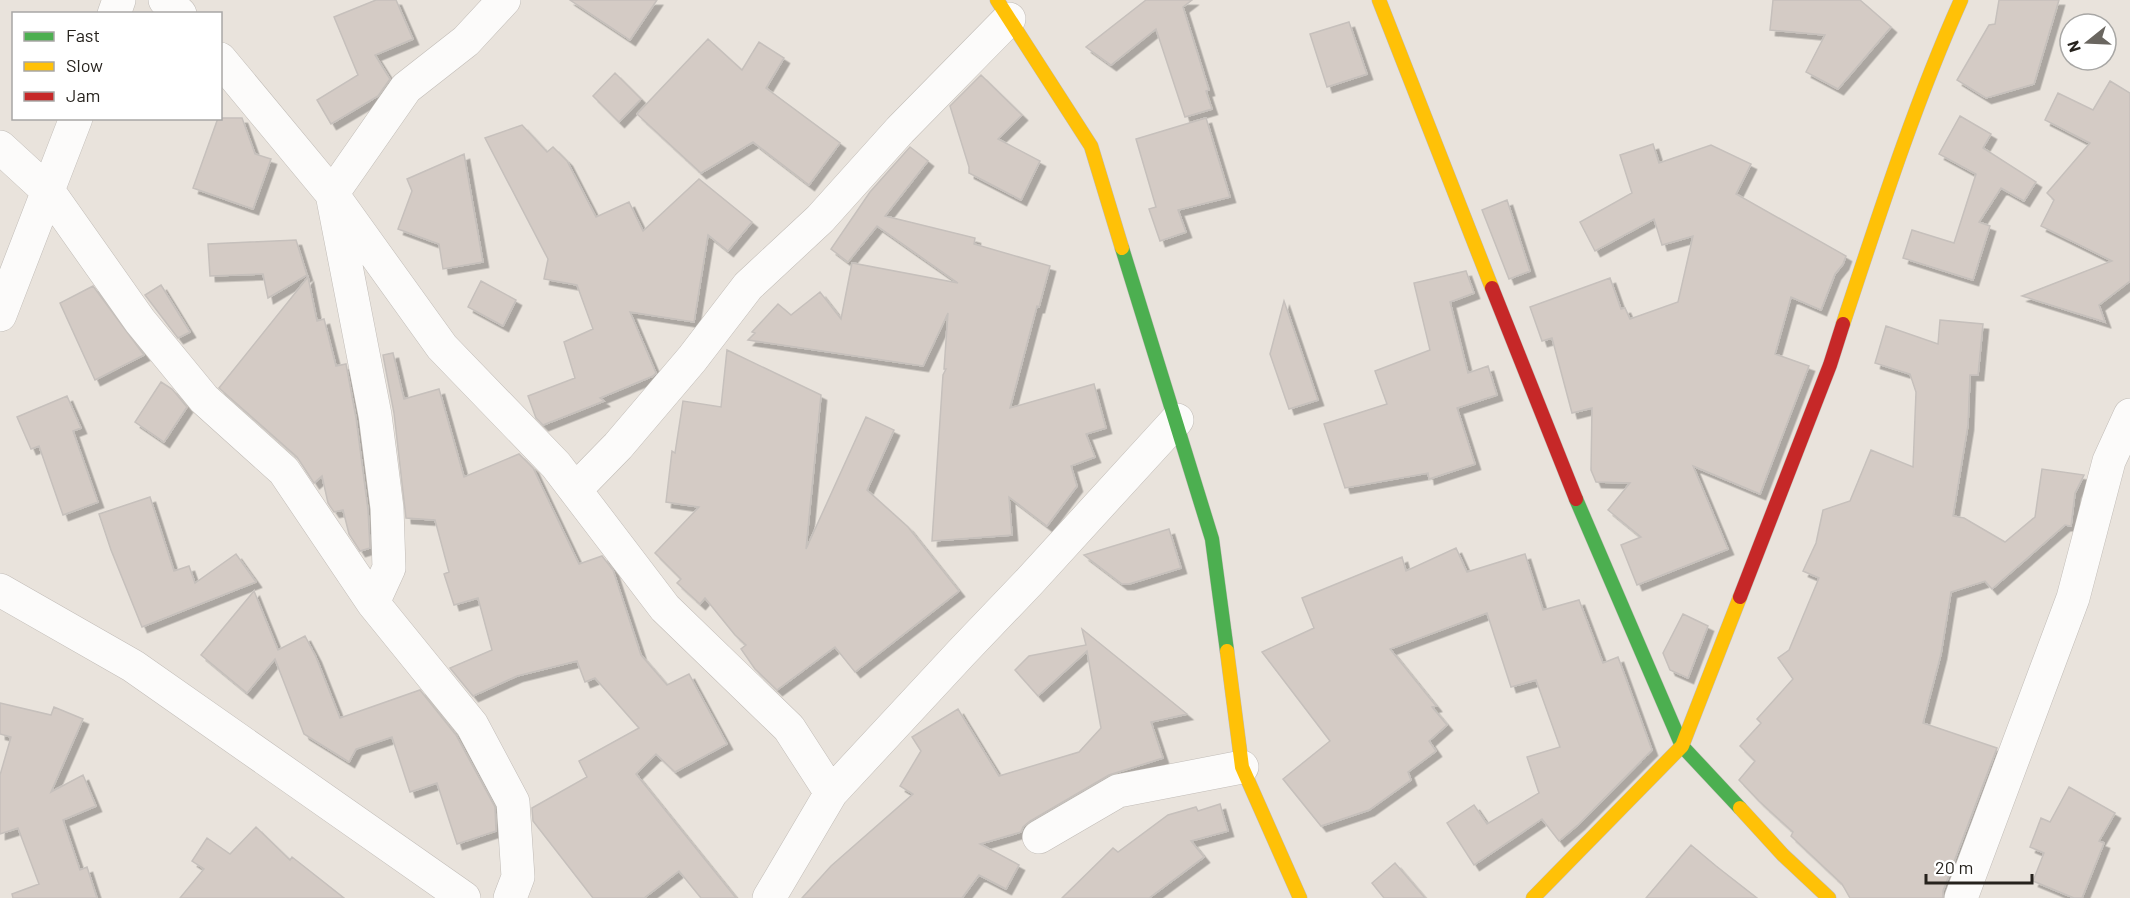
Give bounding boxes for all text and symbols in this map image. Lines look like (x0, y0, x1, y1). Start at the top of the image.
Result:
legend (12, 12, 222, 120)
north arrow (2058, 12, 2118, 72)
text: Fast (66, 24, 100, 46)
text: N (2063, 39, 2084, 55)
text: Slow (66, 54, 103, 76)
text: Jam (66, 84, 100, 106)
scale bar (1926, 847, 2032, 885)
text: 20 m (1935, 856, 1973, 878)

